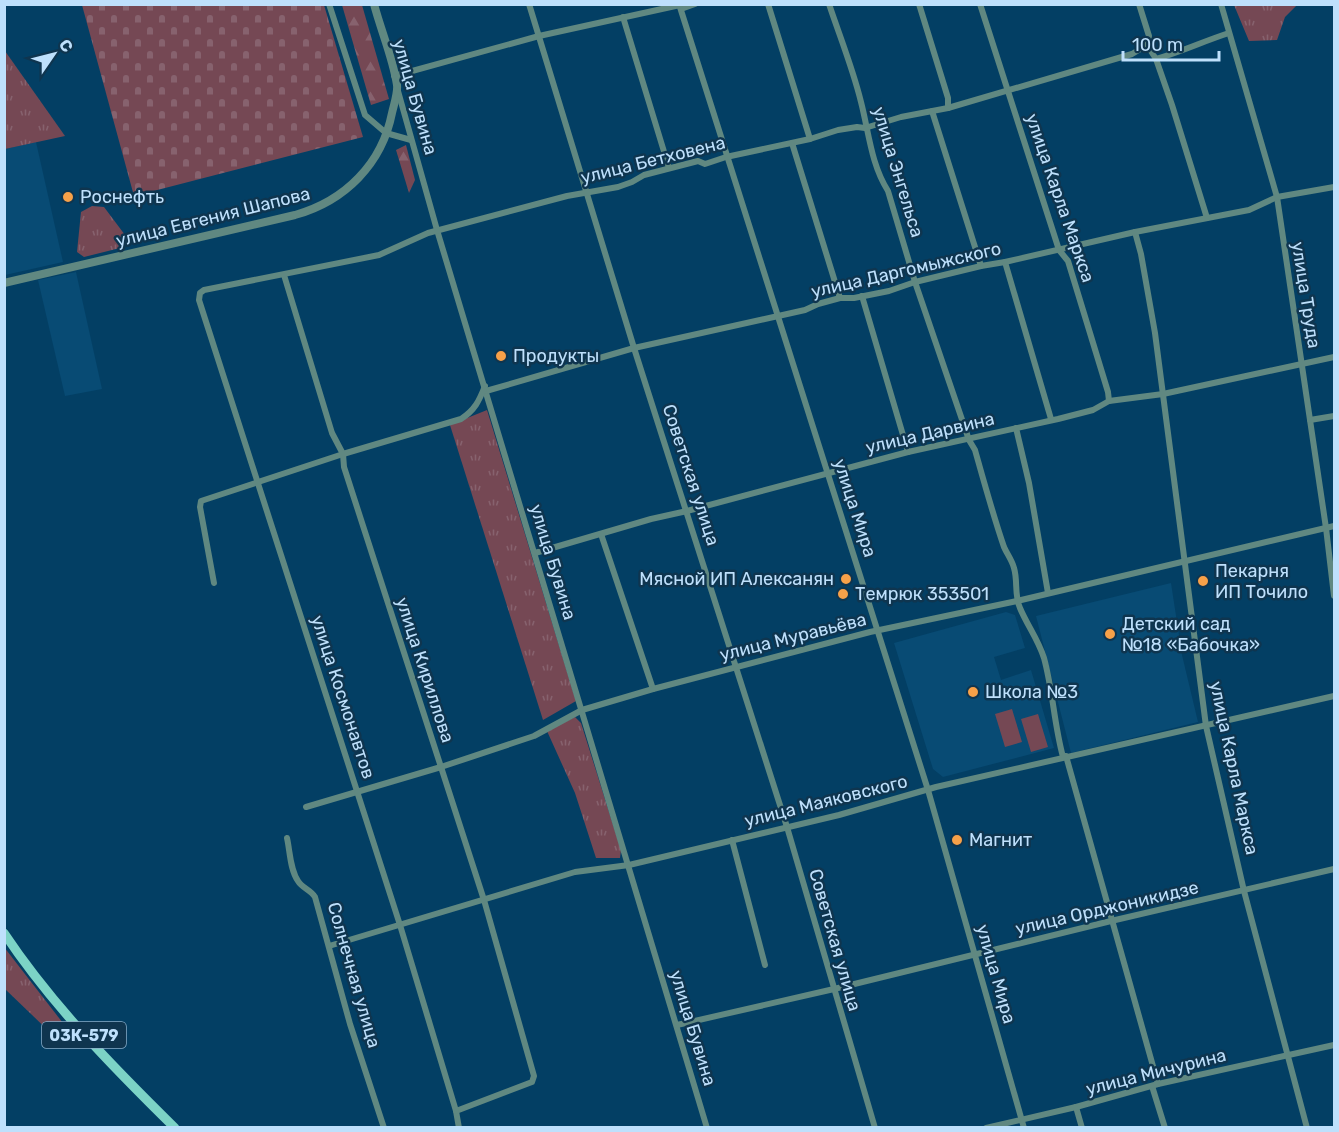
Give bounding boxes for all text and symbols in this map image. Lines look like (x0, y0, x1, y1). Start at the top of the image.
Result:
north arrow (24, 24, 84, 84)
scale bar (1123, 24, 1219, 62)
text: 100 m (1132, 34, 1183, 56)
text: С (55, 36, 77, 56)
street label: улица Бувина (388, 37, 442, 157)
street label: улица Энгельса (868, 104, 928, 240)
street label: улица Карла Маркса (1021, 111, 1099, 285)
street label: улица Бетховена (578, 131, 728, 189)
street label: улица Евгения Шапова (114, 182, 312, 252)
place label: Роснефть (80, 186, 164, 208)
marker: Роснефть (61, 190, 75, 204)
street label: улица Даргомыжского (809, 237, 1003, 303)
street label: улица Труда (1287, 240, 1325, 350)
place label: Продукты (513, 345, 599, 367)
marker: Продукты (494, 349, 508, 363)
street label: Советская улица (658, 402, 724, 548)
street label: улица Дарвина (863, 407, 997, 459)
street label: улица Мира (829, 456, 881, 560)
street label: улица Бувина (525, 502, 581, 622)
place label: Пекарня ИП Точило (1215, 560, 1308, 603)
place label: Мясной ИП Алексанян (639, 568, 834, 590)
marker: Мясной ИП Алексанян (839, 572, 853, 586)
marker: Пекарня ИП Точило (1196, 574, 1210, 588)
place label: Темрюк 353501 (855, 583, 989, 605)
marker: Темрюк 353501 (836, 587, 850, 601)
street label: улица Кириллова (391, 595, 459, 745)
street label: улица Муравьёва (717, 608, 869, 666)
street label: улица Космонавтов (306, 612, 380, 782)
place label: Детский сад №18 «Бабочка» (1122, 613, 1260, 656)
marker: Детский сад №18 «Бабочка» (1103, 627, 1117, 641)
street label: улица Карла Маркса (1205, 679, 1263, 857)
place label: Школа №3 (985, 681, 1078, 703)
marker: Школа №3 (966, 685, 980, 699)
street label: улица Маяковского (742, 770, 910, 832)
place label: Магнит (969, 829, 1032, 851)
marker: Магнит (950, 833, 964, 847)
street label: Советская улица (804, 866, 866, 1014)
street label: улица Орджоникидзе (1013, 876, 1201, 940)
street label: Солнечная улица (323, 900, 385, 1050)
street label: улица Мира (971, 922, 1021, 1026)
street label: улица Бувина (665, 968, 721, 1088)
road number: 03К-579 (42, 1022, 126, 1048)
street label: улица Мичурина (1084, 1044, 1228, 1100)

